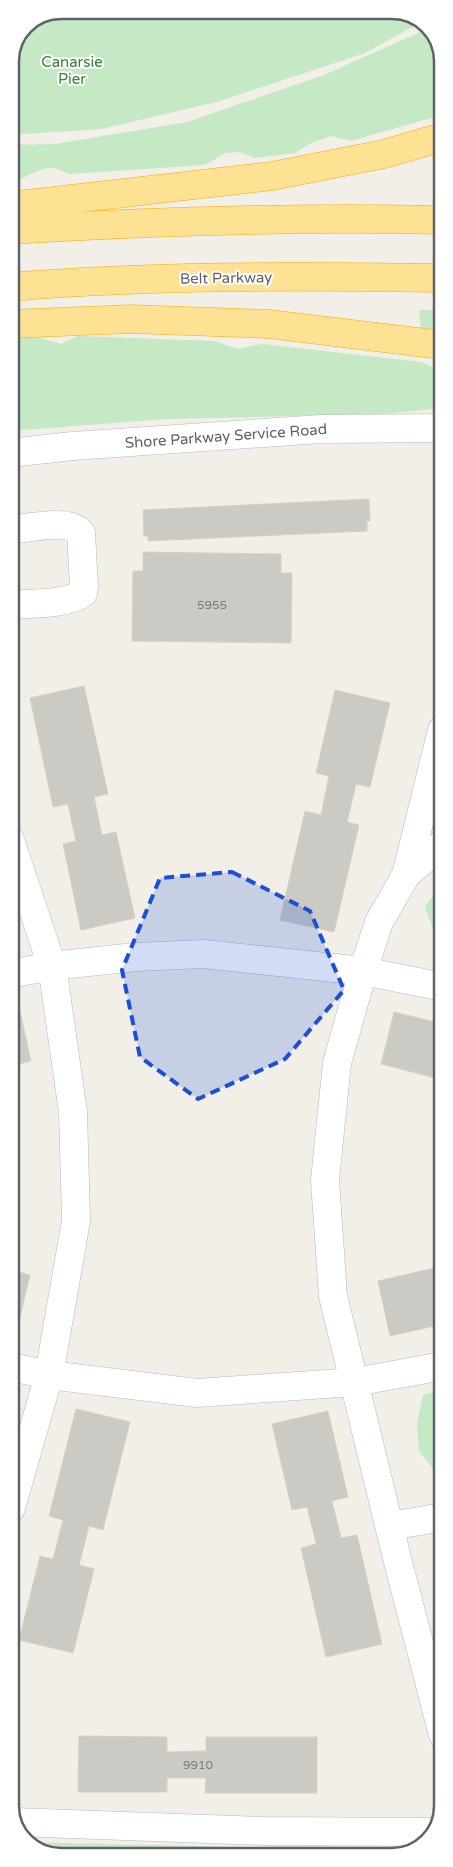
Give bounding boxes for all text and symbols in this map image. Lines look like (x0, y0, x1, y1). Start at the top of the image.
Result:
park label: Canarsie Pier (41, 53, 103, 88)
street label: Belt Parkway (180, 268, 272, 288)
street label: Shore Parkway Service Road (124, 420, 328, 452)
house number: 5955 (197, 598, 227, 612)
house number: 9910 (183, 1758, 214, 1772)

